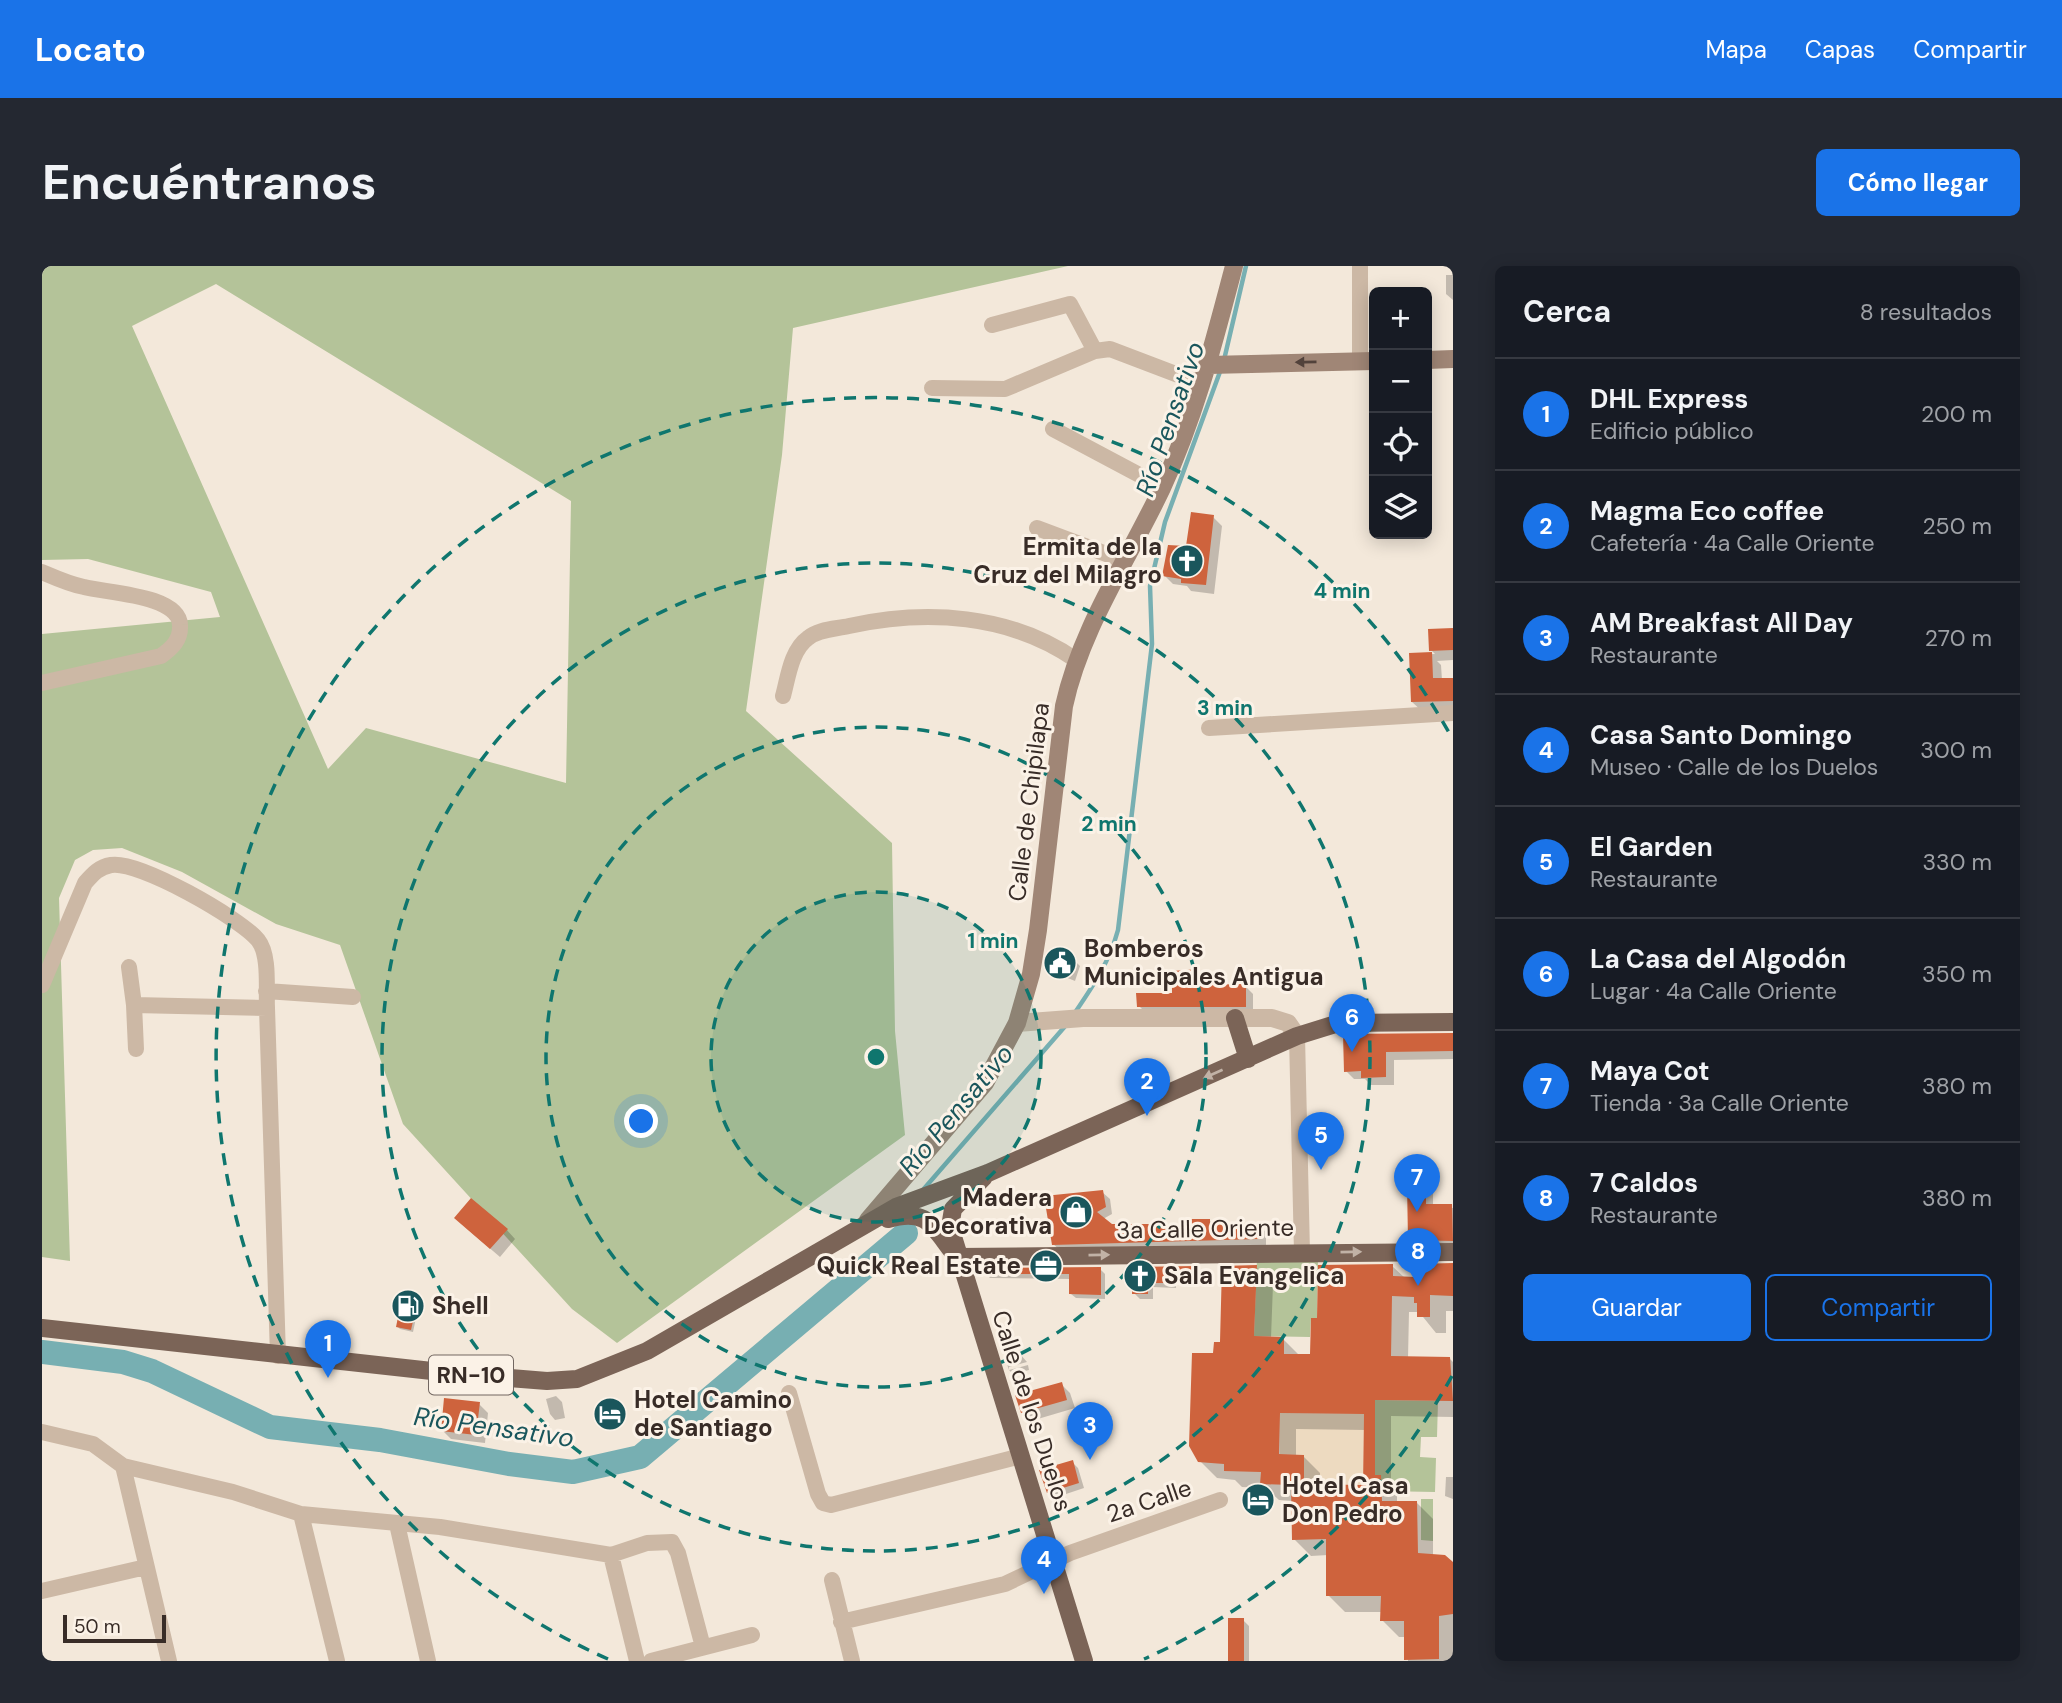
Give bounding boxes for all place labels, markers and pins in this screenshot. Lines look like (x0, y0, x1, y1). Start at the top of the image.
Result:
place label: Ermita de la Cruz del Milagro (973, 531, 1162, 590)
church icon: Ermita de la Cruz del Milagro (1168, 542, 1206, 580)
place label: Bomberos Municipales Antigua (1084, 933, 1324, 992)
public building icon: Bomberos Municipales Antigua (1041, 944, 1079, 982)
pin: 6 (1329, 994, 1375, 1052)
centre of rings (864, 1045, 888, 1069)
pin: 2 (1124, 1058, 1170, 1116)
pin: 5 (1298, 1112, 1344, 1170)
pin: 7 (1394, 1154, 1440, 1212)
place label: Madera Decorativa (924, 1182, 1052, 1241)
shop icon: Madera Decorativa (1057, 1193, 1095, 1231)
pin: 8 (1395, 1228, 1441, 1286)
office icon: Quick Real Estate (1027, 1247, 1065, 1285)
place label: Quick Real Estate (817, 1250, 1021, 1281)
church icon: Sala Evangelica (1121, 1257, 1159, 1295)
place label: Sala Evangelica (1164, 1260, 1344, 1291)
fuel station icon: Shell (389, 1287, 427, 1325)
place label: Shell (432, 1290, 489, 1321)
pin: 1 (305, 1320, 351, 1378)
place label: Hotel Camino de Santiago (634, 1384, 792, 1443)
hotel icon: Hotel Camino de Santiago (591, 1395, 629, 1433)
pin: 3 (1067, 1402, 1113, 1460)
place label: Hotel Casa Don Pedro (1282, 1470, 1408, 1529)
hotel icon: Hotel Casa Don Pedro (1239, 1481, 1277, 1519)
pin: 4 (1021, 1536, 1067, 1594)

